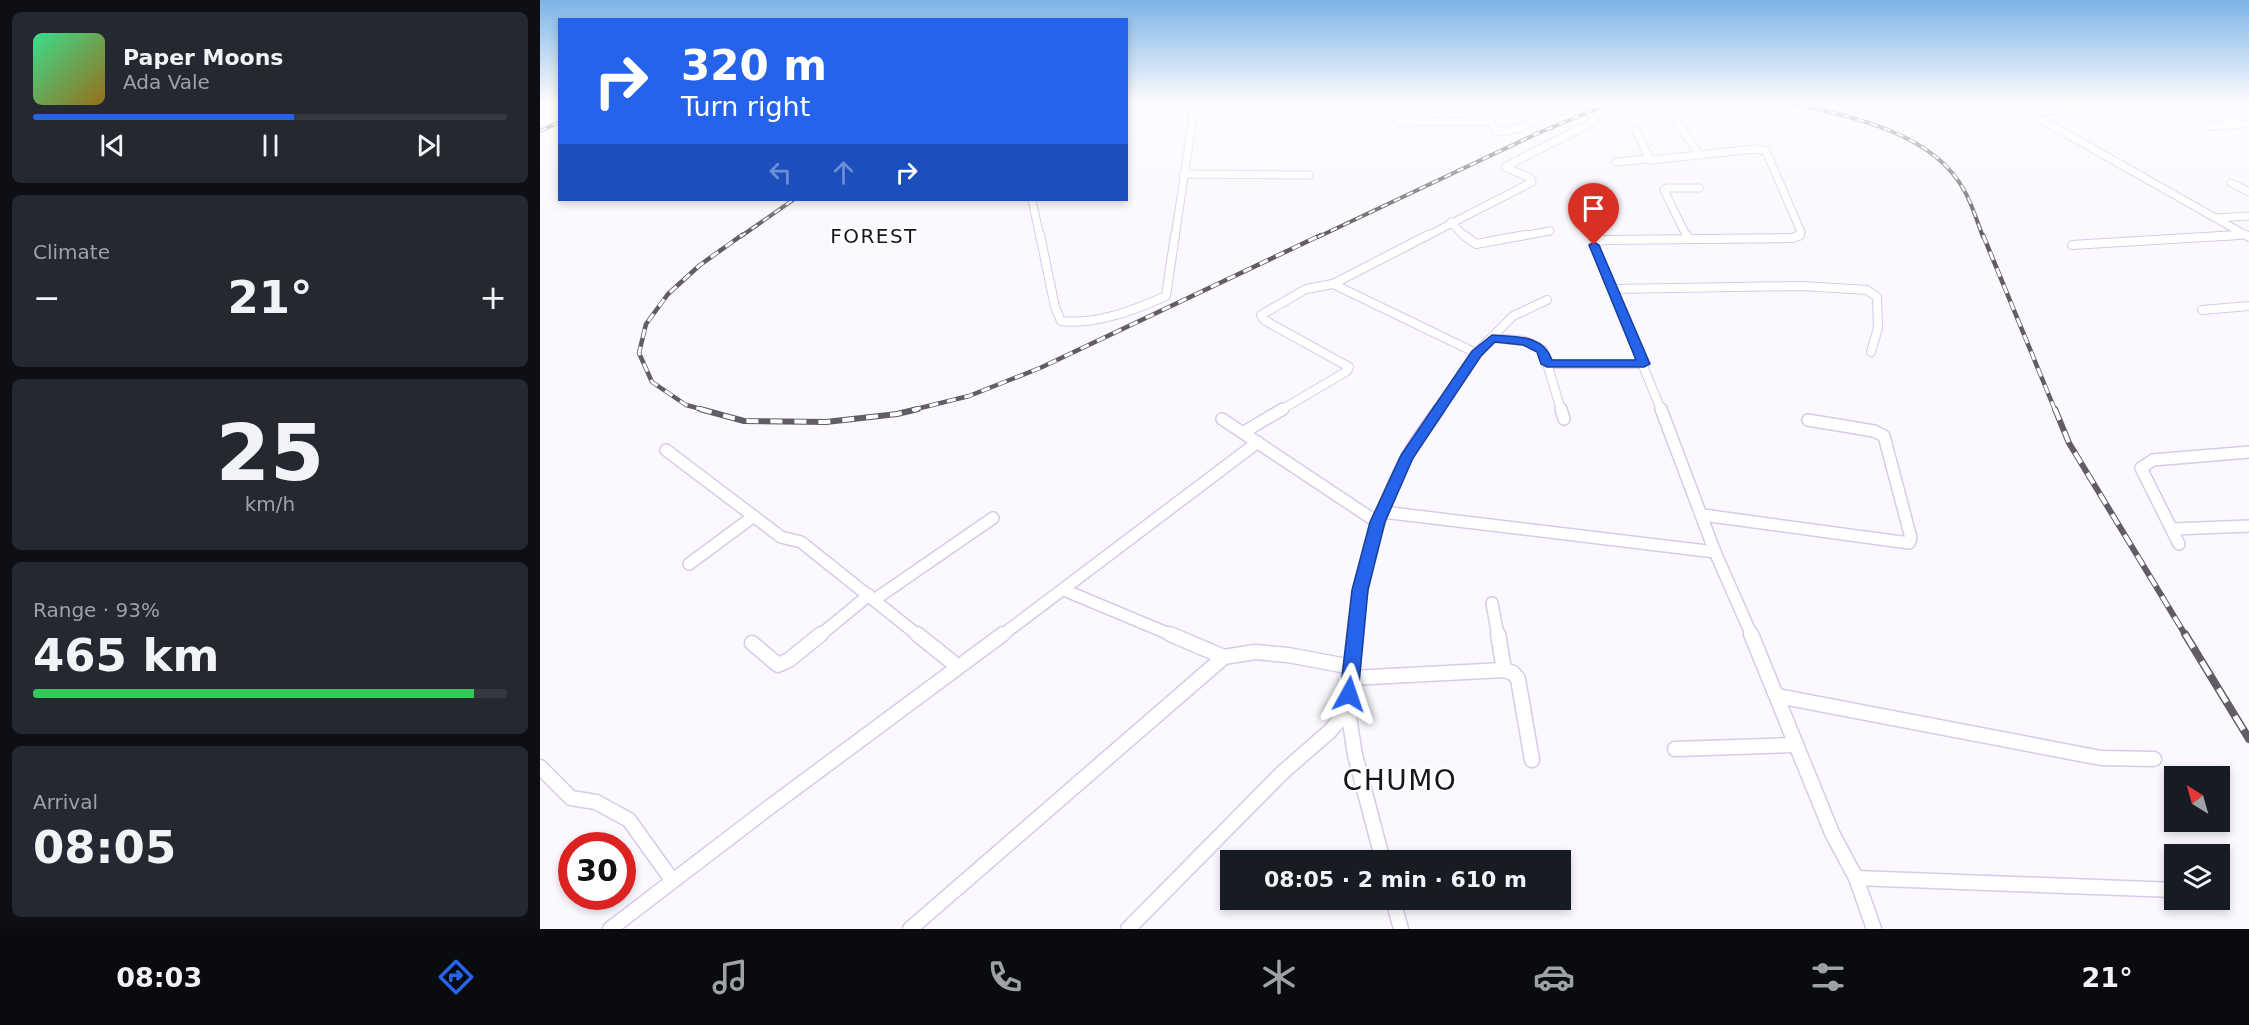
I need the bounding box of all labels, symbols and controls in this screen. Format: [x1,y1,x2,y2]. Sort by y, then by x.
text: 320 m [681,41,827,90]
icon: right [582,42,660,120]
text: Paper Moons [123,45,283,70]
text: Ada Vale [123,70,210,94]
text: Turn right [681,91,810,122]
icon: previous [96,129,129,162]
icon: pause [254,129,287,162]
icon: next [412,129,445,162]
icon: left [764,156,797,189]
icon: ahead [827,156,860,189]
icon: right [890,156,923,189]
pin [1568,183,1619,245]
icon: arrive [1577,192,1610,225]
district label: FOREST [830,224,918,248]
text: Climate [33,240,110,264]
text: 21° [227,271,313,324]
text: − [33,278,61,317]
text: + [479,278,507,317]
text: 25 [216,408,324,498]
text: km/h [245,492,295,516]
text: Range · 93% [33,598,160,622]
text: 465 km [33,629,219,682]
position arrow [1317,662,1381,726]
district label: CHUMO [1343,764,1457,797]
north arrow [2164,766,2230,832]
map controls [2164,766,2230,910]
text: Arrival [33,790,98,814]
text: 08:05 [33,821,176,874]
speed limit sign: 30 [558,832,636,910]
button: layers [2164,844,2230,910]
text: 08:05 · 2 min · 610 m [1264,867,1527,892]
icon: directions [435,956,477,998]
icon: music [709,956,751,998]
icon: phone [984,956,1026,998]
icon: climate [1258,956,1300,998]
icon: car [1533,956,1575,998]
icon: filters [1807,956,1849,998]
text: 08:03 [116,962,202,993]
text: 21° [2082,962,2133,993]

